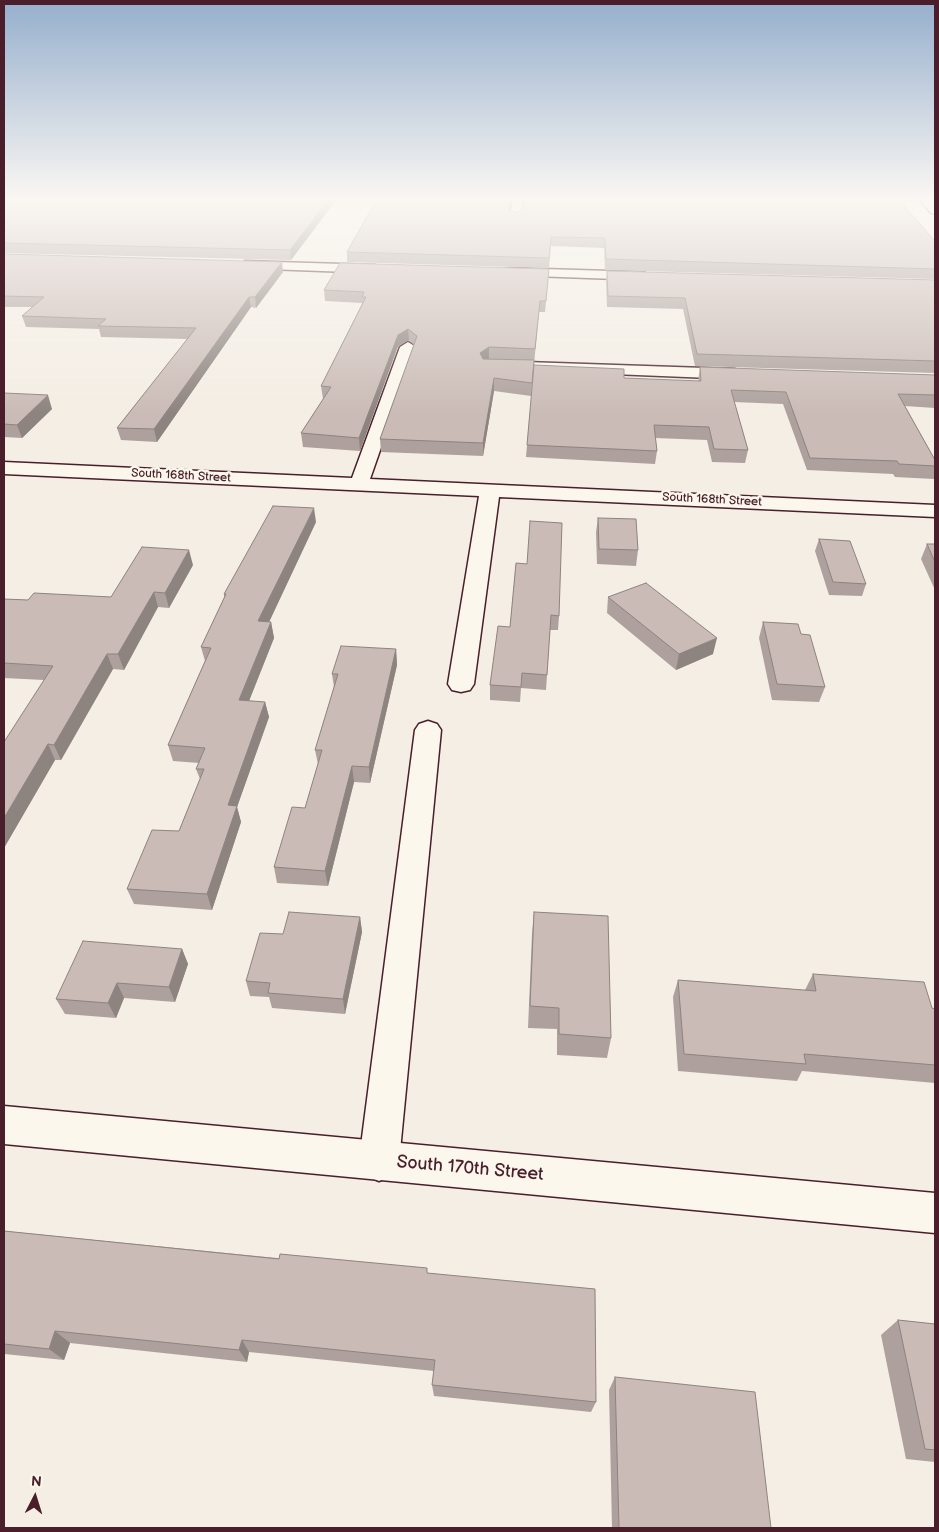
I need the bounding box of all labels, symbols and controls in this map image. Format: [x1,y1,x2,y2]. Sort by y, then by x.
street label: South 168th Street [131,466,231,486]
street label: South 168th Street [662,490,762,510]
street label: South 170th Street [396,1152,544,1186]
north arrow [10,1472,60,1522]
text: N [30,1473,42,1490]

